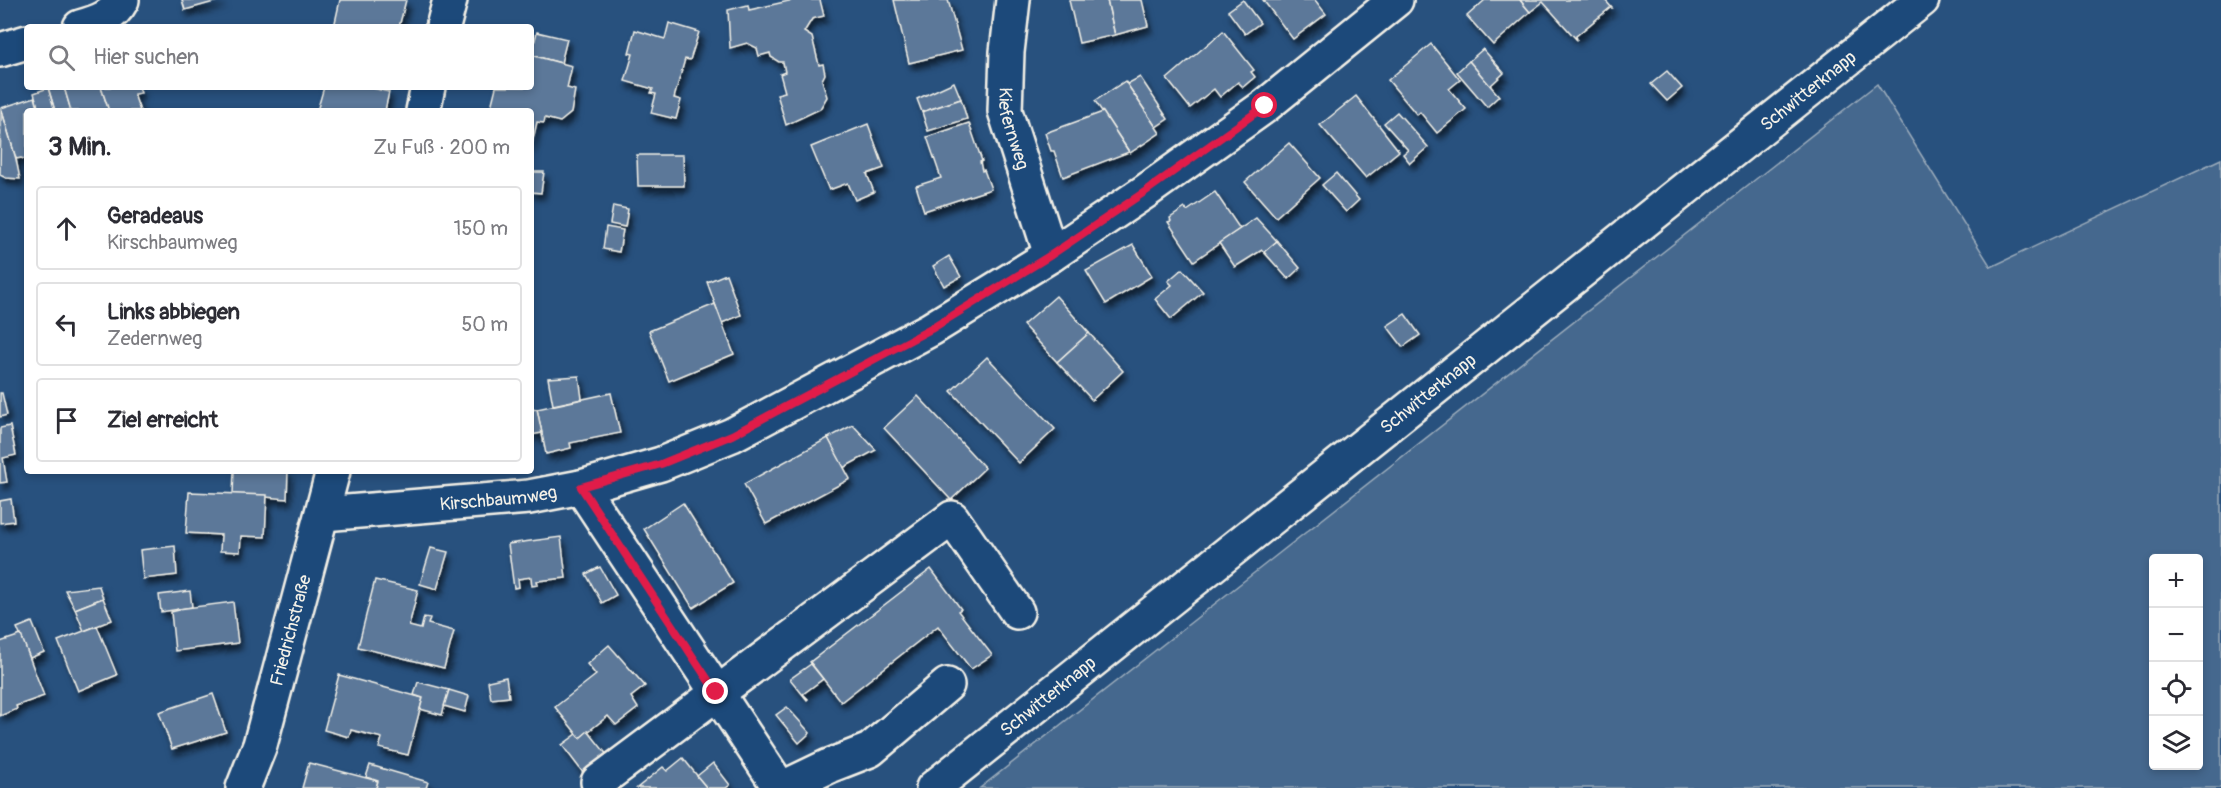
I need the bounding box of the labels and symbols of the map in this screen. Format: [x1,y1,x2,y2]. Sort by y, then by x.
street label: Schwitterknapp [1756,46,1861,136]
street label: Kiefernweg [993,87,1034,173]
route start [1251,92,1277,118]
street label: Schwitterknapp [1376,349,1481,439]
street label: Kirschbaumweg [439,481,559,516]
street label: Friedrichstraße [265,572,317,689]
street label: Schwitterknapp [996,652,1101,742]
route end [702,678,728,704]

